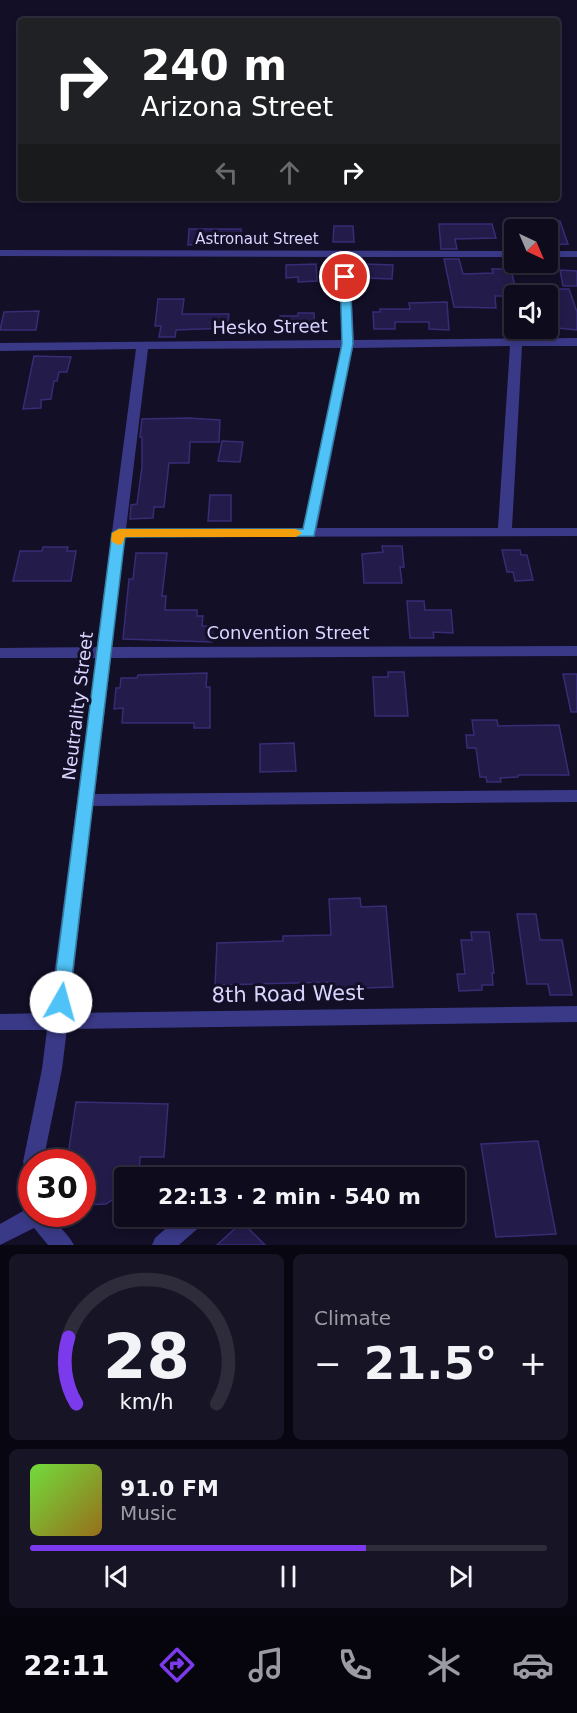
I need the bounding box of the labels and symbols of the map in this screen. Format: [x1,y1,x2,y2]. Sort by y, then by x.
north arrow [504,219,558,273]
street label: Astronaut Street [195,230,319,248]
pin [319,251,370,302]
street label: Hesko Street [212,315,328,338]
street label: Convention Street [206,622,370,643]
street label: Neutrality Street [58,630,97,781]
position arrow [29,970,93,1034]
street label: 8th Road West [212,981,364,1007]
speed limit sign: 30 [18,1149,96,1227]

